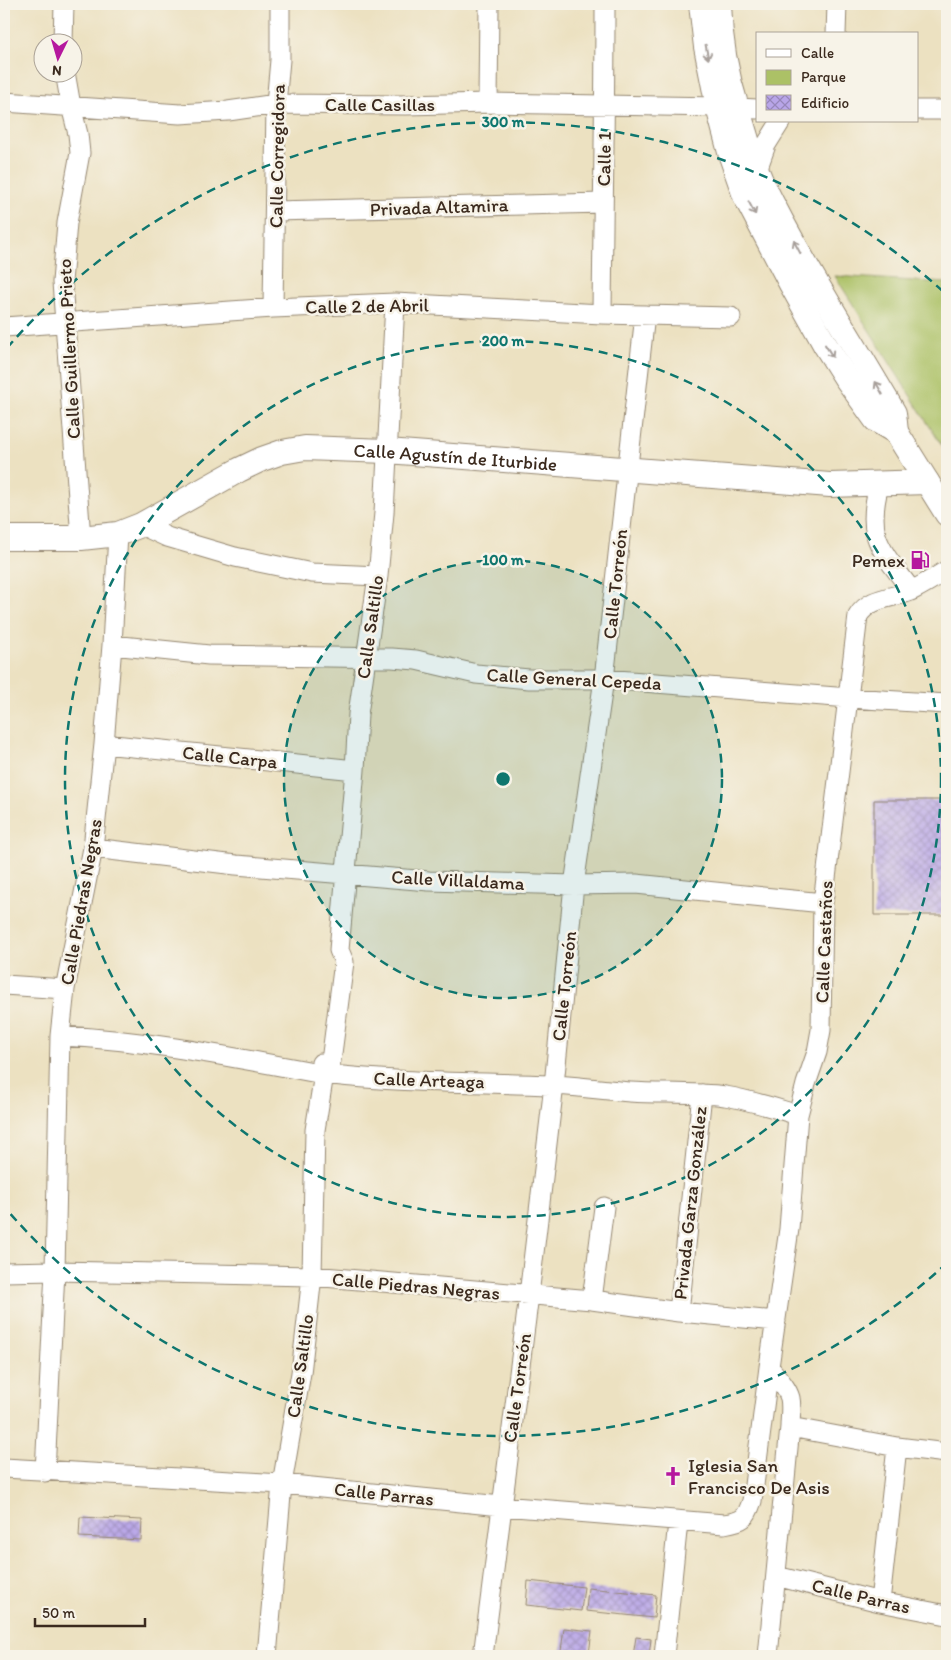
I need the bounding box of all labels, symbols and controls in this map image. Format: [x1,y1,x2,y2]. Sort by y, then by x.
north arrow [32,32,82,82]
legend [756,32,918,122]
one-way arrow [703,44,712,60]
text: Calle [801,44,834,62]
text: N [51,62,62,79]
text: Parque [801,68,846,86]
street label: Calle Corregidora [264,84,290,228]
street label: Calle Casillas [325,93,435,116]
text: Edificio [801,94,849,112]
text: 300 m [482,113,525,131]
street label: Calle 1 [592,131,616,187]
street label: Privada Altamira [369,193,509,221]
one-way arrow [747,200,757,215]
one-way arrow [792,240,802,255]
street label: Calle Guillermo Prieto [53,258,85,440]
street label: Calle 2 de Abril [305,293,430,319]
text: 200 m [482,332,525,350]
one-way arrow [824,343,834,357]
one-way arrow [874,380,884,395]
street label: Calle Agustín de Iturbide [353,438,558,476]
street label: Calle Torreón [598,528,632,640]
place label: Pemex [852,549,905,572]
fuel station icon: Pemex [909,549,931,571]
text: 100 m [482,551,524,569]
street label: Calle Saltillo [351,574,389,680]
street label: Calle General Cepeda [486,663,662,695]
street label: Calle Carpa [181,741,279,773]
centre of rings [494,770,512,788]
street label: Calle Piedras Negras [55,817,107,987]
street label: Calle Villaldama [391,865,526,895]
street label: Calle Castaños [810,880,838,1004]
street label: Calle Torreón [547,930,581,1042]
street label: Calle Arteaga [373,1067,485,1093]
street label: Privada Garza González [668,1105,712,1301]
street label: Calle Piedras Negras [331,1267,501,1305]
street label: Calle Saltillo [281,1313,319,1419]
street label: Calle Torreón [498,1332,536,1444]
place label: Iglesia San Francisco De Asis [688,1454,830,1499]
church icon: Iglesia San Francisco De Asis [662,1465,684,1487]
street label: Calle Parras [333,1477,435,1511]
street label: Calle Parras [810,1574,912,1618]
scale bar [35,1595,145,1627]
text: 50 m [42,1604,75,1622]

